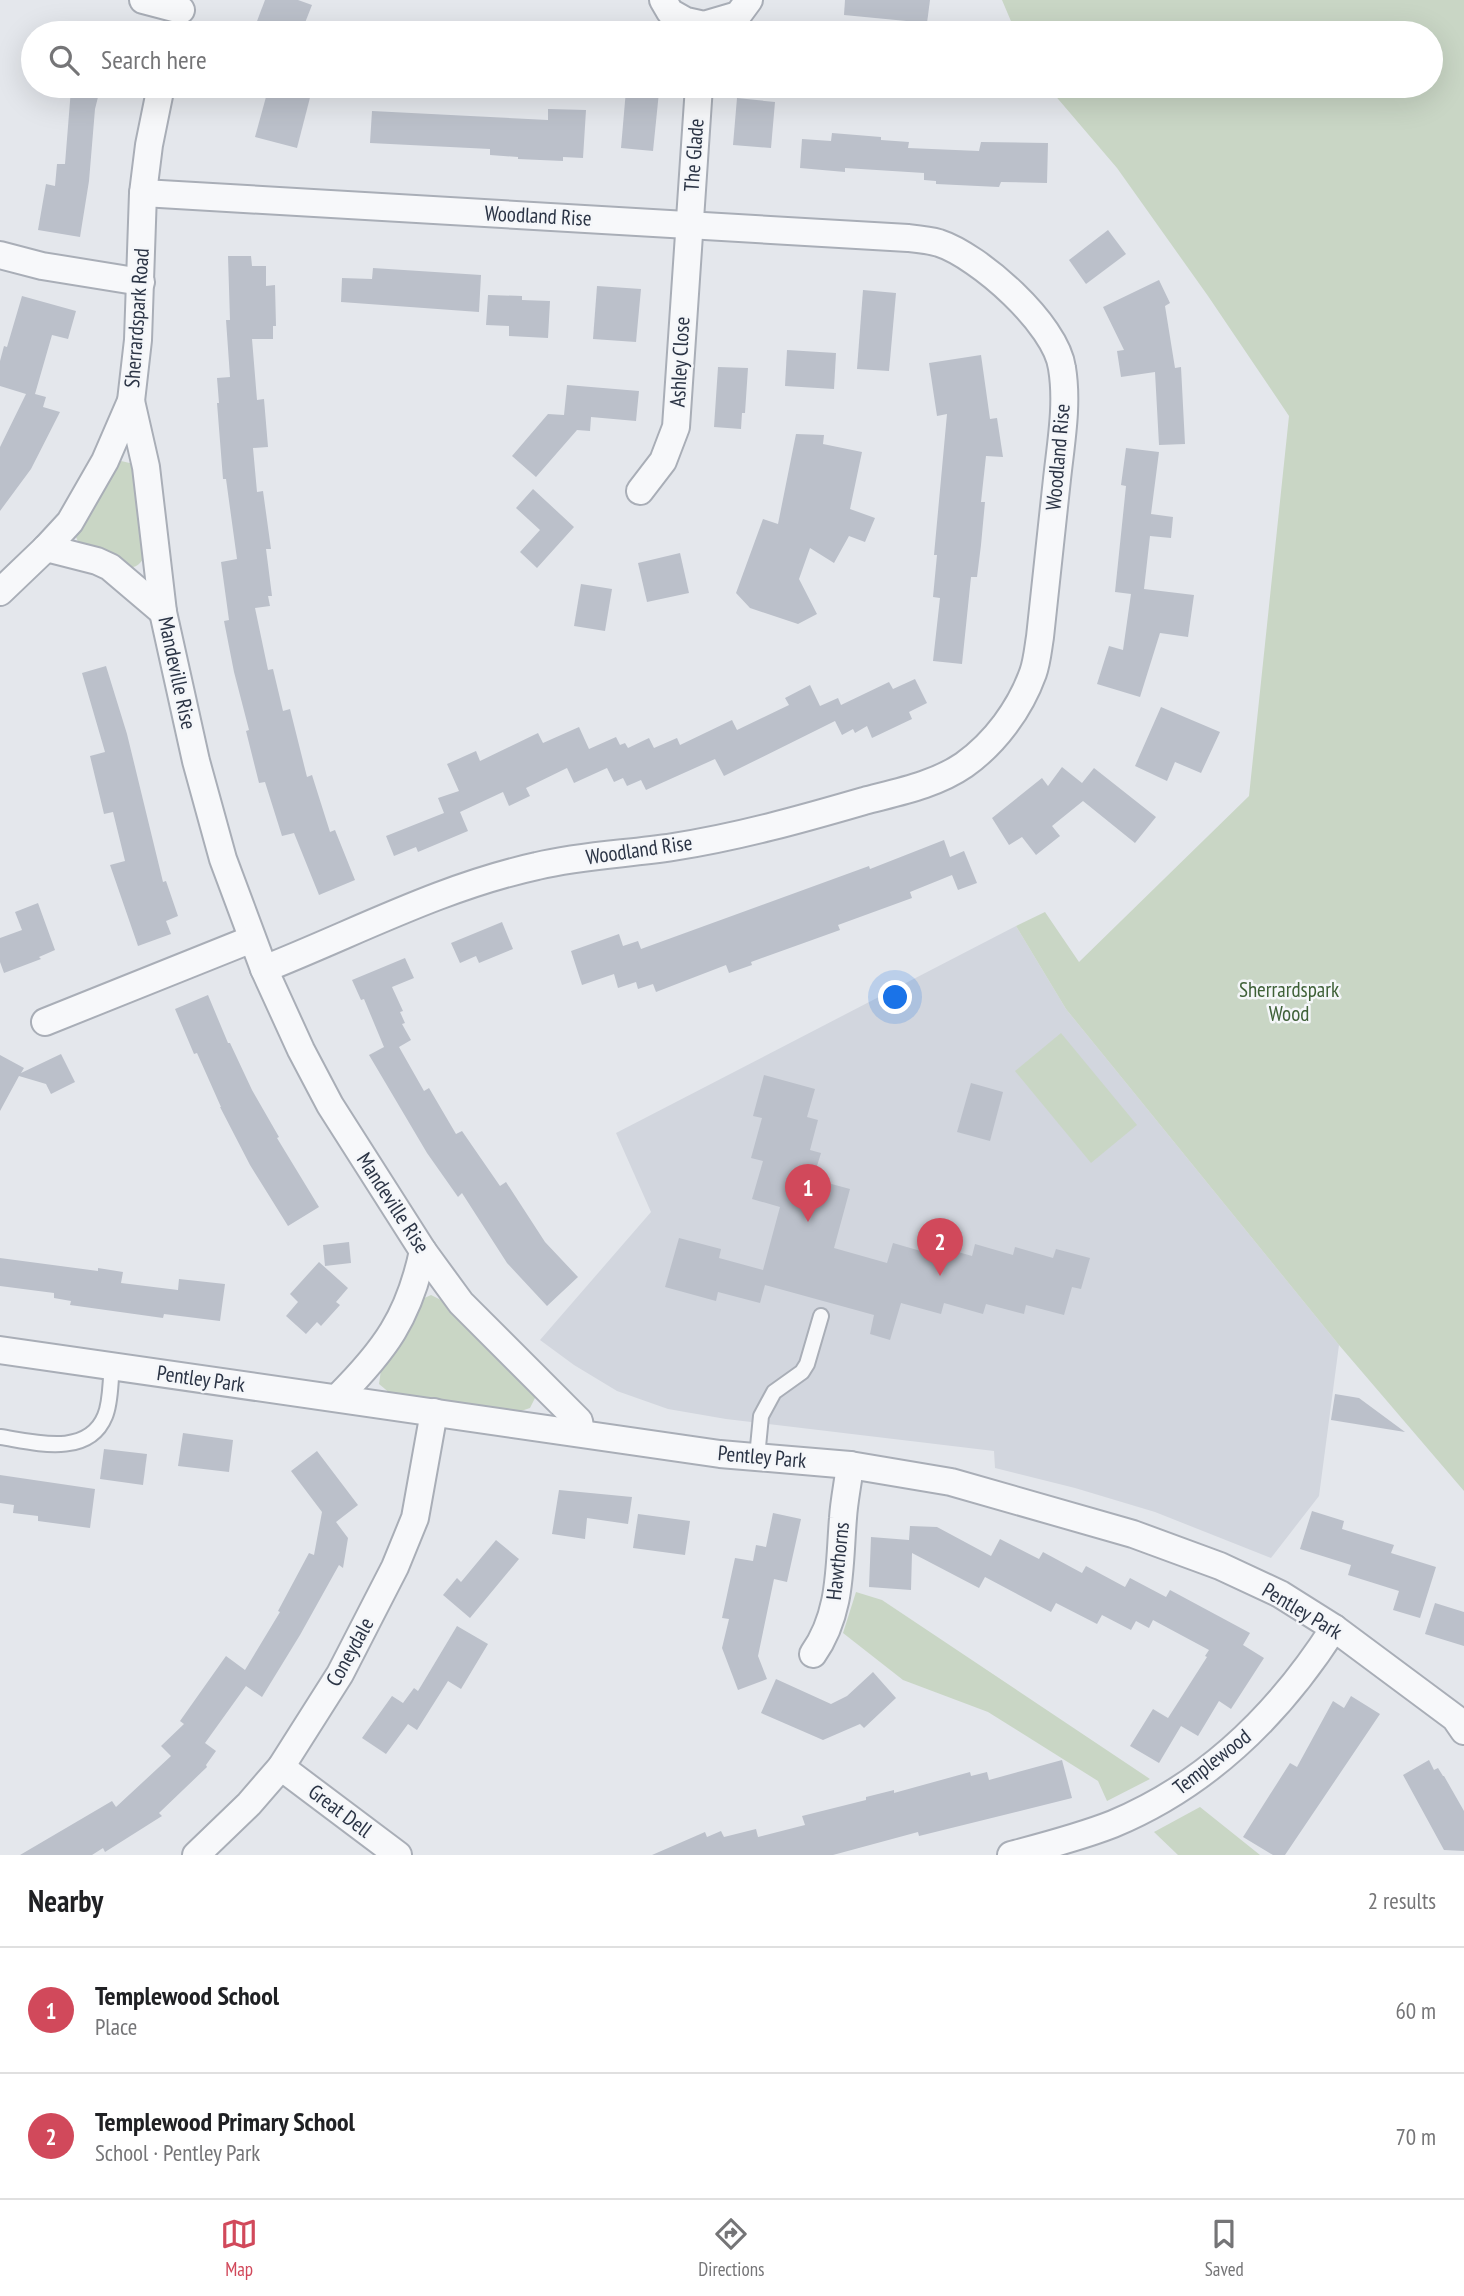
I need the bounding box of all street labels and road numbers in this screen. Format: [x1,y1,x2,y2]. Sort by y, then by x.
street label: The Glade [677,118,710,192]
street label: Woodland Rise [484,199,592,232]
street label: Sherrardspark Road [118,247,155,389]
street label: Ashley Close [664,316,695,408]
street label: Woodland Rise [1039,402,1076,511]
street label: Mandeville Rise [152,614,203,732]
street label: Woodland Rise [584,829,694,870]
street label: Mandeville Rise [351,1147,436,1258]
street label: Pentley Park [155,1359,247,1398]
street label: Pentley Park [717,1439,807,1474]
street label: Hawthorns [820,1521,855,1601]
street label: Pentley Park [1257,1576,1347,1645]
street label: Coneydale [320,1613,379,1691]
street label: Templewood [1167,1723,1256,1800]
street label: Great Dell [303,1778,378,1843]

